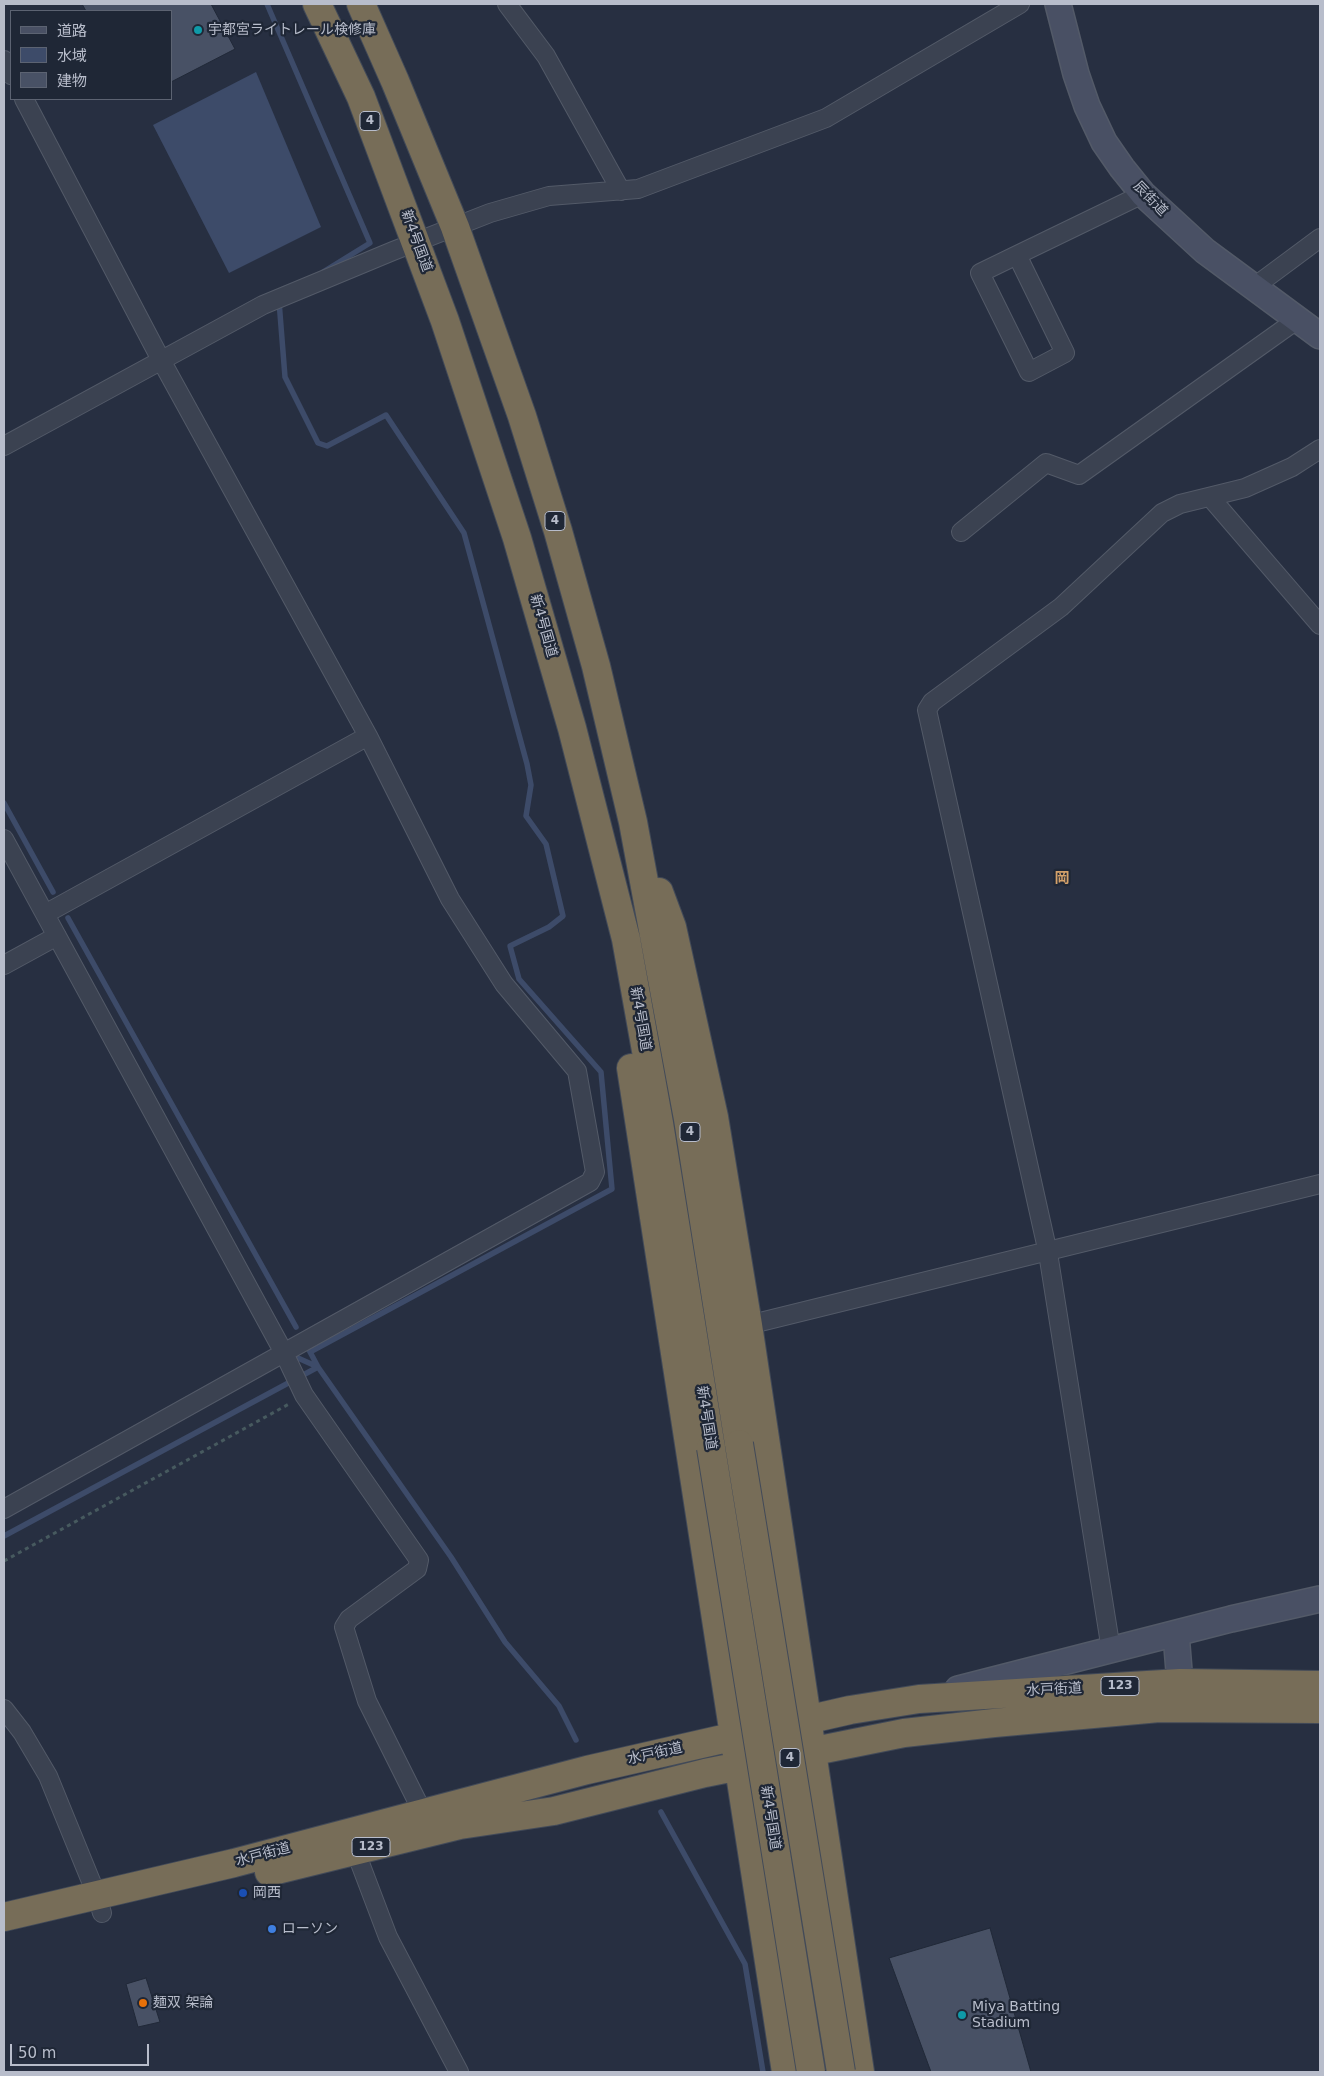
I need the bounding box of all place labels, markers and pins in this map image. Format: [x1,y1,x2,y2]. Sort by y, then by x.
place label: 宇都宮ライトレール検修庫 [208,22,376,38]
marker: 宇都宮ライトレール検修庫 [192,24,204,36]
place label: 岡西 [253,1885,281,1901]
marker: 岡西 [237,1887,249,1899]
place label: ローソン [282,1921,338,1937]
marker: ローソン [266,1923,278,1935]
place label: 麺双 架論 [153,1995,213,2011]
marker: 麺双 架論 [137,1997,149,2009]
place label: Miya Batting Stadium [972,1999,1060,2031]
marker: Miya Batting Stadium [956,2009,968,2021]

